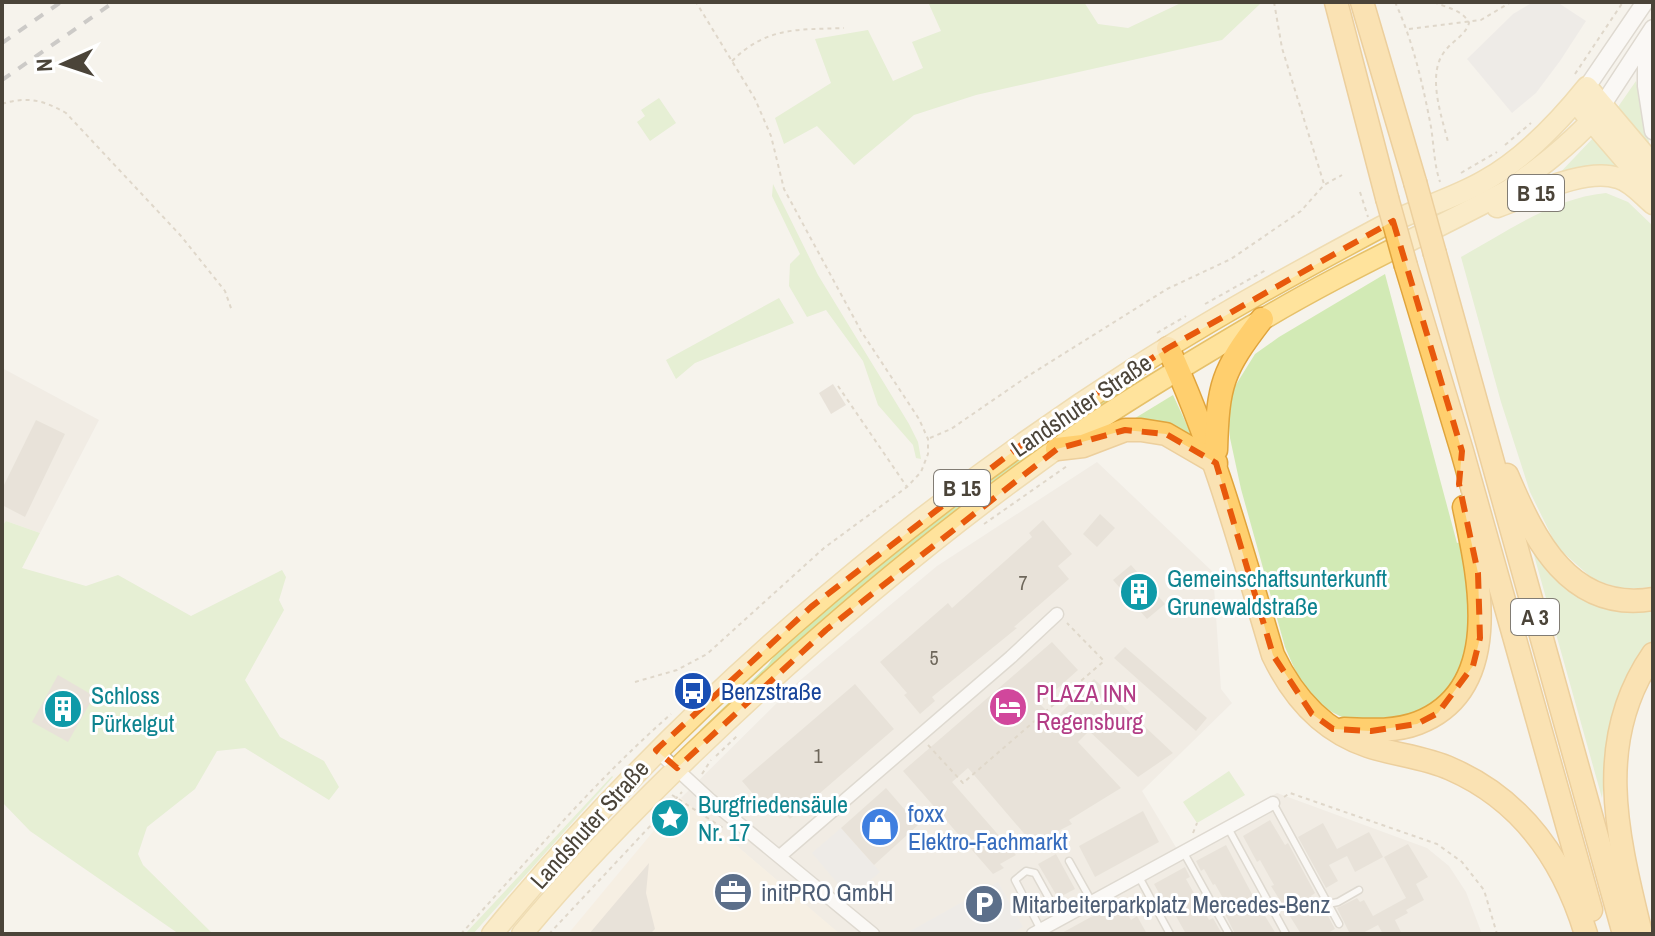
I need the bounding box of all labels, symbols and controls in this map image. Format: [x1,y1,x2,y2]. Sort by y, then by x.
north arrow [24,24,104,104]
text: N [29,58,59,72]
road number: B 15 [1508,175,1564,211]
street label: Landshuter Straße [1004,346,1158,464]
road number: B 15 [934,470,990,506]
place label: Gemeinschaftsunterkunft Grunewaldstraße [1167,562,1387,622]
house number: 7 [1018,569,1028,596]
building icon: Gemeinschaftsunterkunft Grunewaldstraße [1118,571,1160,613]
road number: A 3 [1511,599,1559,635]
house number: 5 [929,644,939,671]
bus stop icon: Benzstraße [672,670,714,712]
place label: Benzstraße [721,675,822,707]
place label: PLAZA INN Regensburg [1036,677,1143,737]
place label: Schloss Pürkelgut [91,679,175,739]
hotel icon: PLAZA INN Regensburg [987,686,1029,728]
building icon: Schloss Pürkelgut [42,688,84,730]
house number: 1 [813,742,823,769]
street label: Landshuter Straße [523,753,655,895]
place label: Burgfriedensäule Nr. 17 [698,788,848,848]
place icon: Burgfriedensäule Nr. 17 [649,797,691,839]
place label: foxx Elektro-Fachmarkt [908,797,1068,857]
shop icon: foxx Elektro-Fachmarkt [859,806,901,848]
office icon: initPRO GmbH [712,871,754,913]
place label: initPRO GmbH [761,876,893,908]
parking icon: Mitarbeiterparkplatz Mercedes-Benz [963,883,1005,925]
place label: Mitarbeiterparkplatz Mercedes-Benz [1012,888,1330,920]

